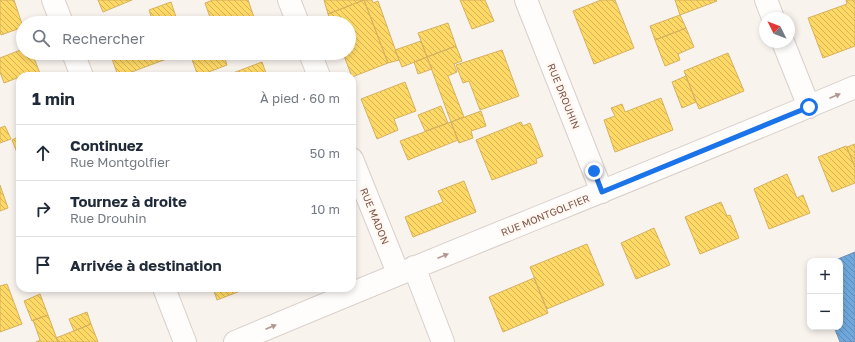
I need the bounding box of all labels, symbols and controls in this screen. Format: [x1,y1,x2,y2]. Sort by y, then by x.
north arrow [759,12,795,48]
search box [16,16,356,60]
icon: search [30,27,52,49]
text: Rechercher [62,29,145,47]
street label: RUE DROUHIN [545,62,583,130]
text: 1 min [32,88,75,109]
text: À pied · 60 m [260,90,340,106]
one-way arrow [830,92,842,98]
route start [800,98,818,116]
text: Continuez [70,136,143,154]
icon: ahead [32,142,54,164]
text: 50 m [310,145,340,161]
text: Rue Montgolfier [70,154,170,170]
route end [585,162,603,180]
street label: RUE MADON [358,186,392,246]
text: Tournez à droite [70,192,187,210]
street label: RUE MONTGOLFIER [499,192,591,238]
icon: right [32,198,54,220]
text: 10 m [311,201,340,217]
text: Rue Drouhin [70,210,146,226]
one-way arrow [437,252,449,258]
icon: arrive [32,254,54,276]
text: Arrivée à destination [70,256,222,274]
map controls [807,258,843,330]
button: + [807,258,843,294]
button: − [807,294,843,330]
one-way arrow [265,324,276,330]

